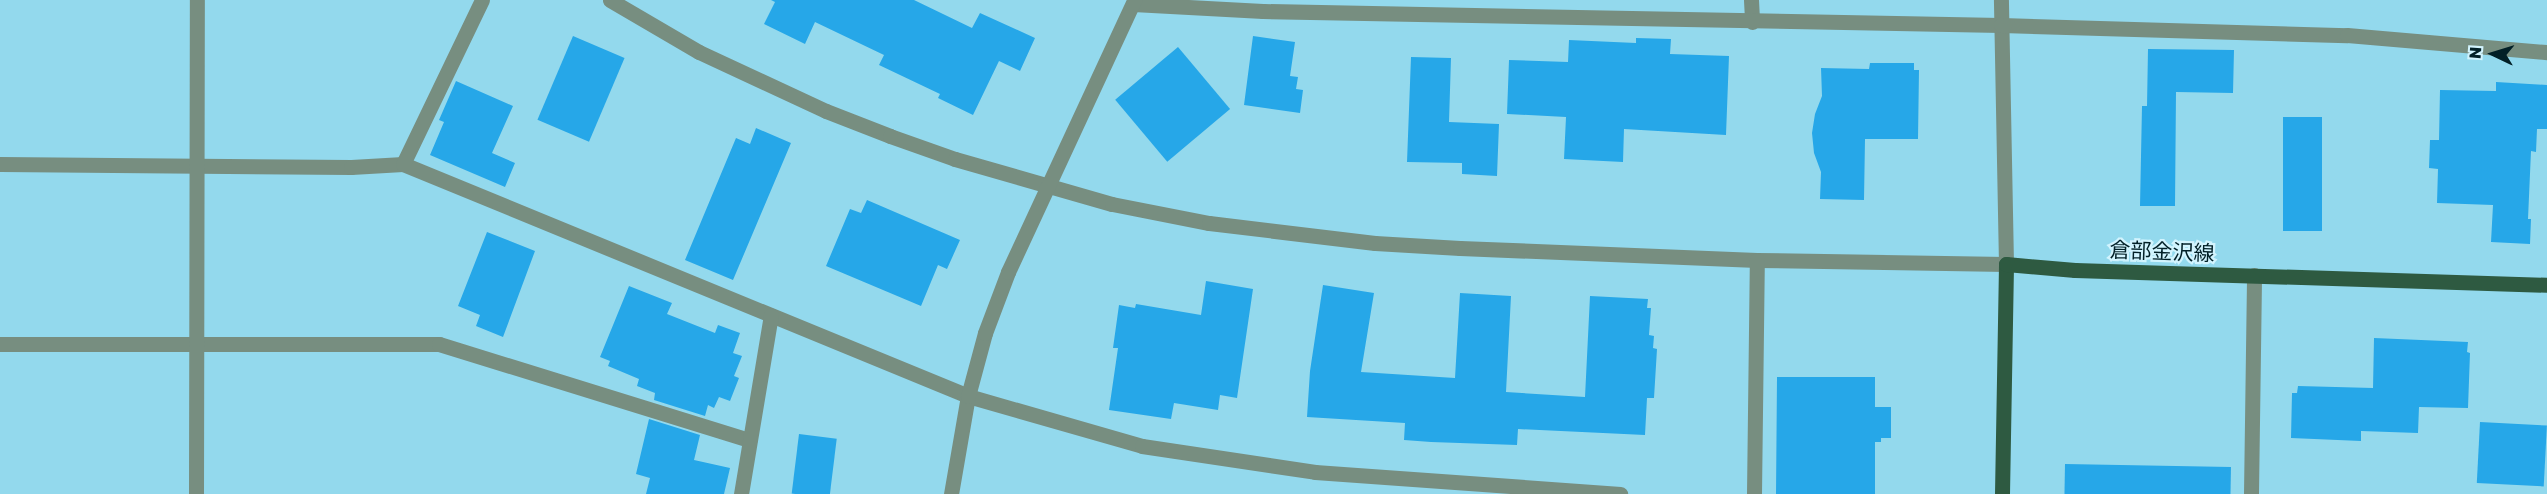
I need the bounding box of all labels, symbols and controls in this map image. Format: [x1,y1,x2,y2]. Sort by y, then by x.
north arrow [2463,24,2523,84]
text: N [2465,46,2485,60]
street label: 倉部金沢線 [2109,237,2215,265]

